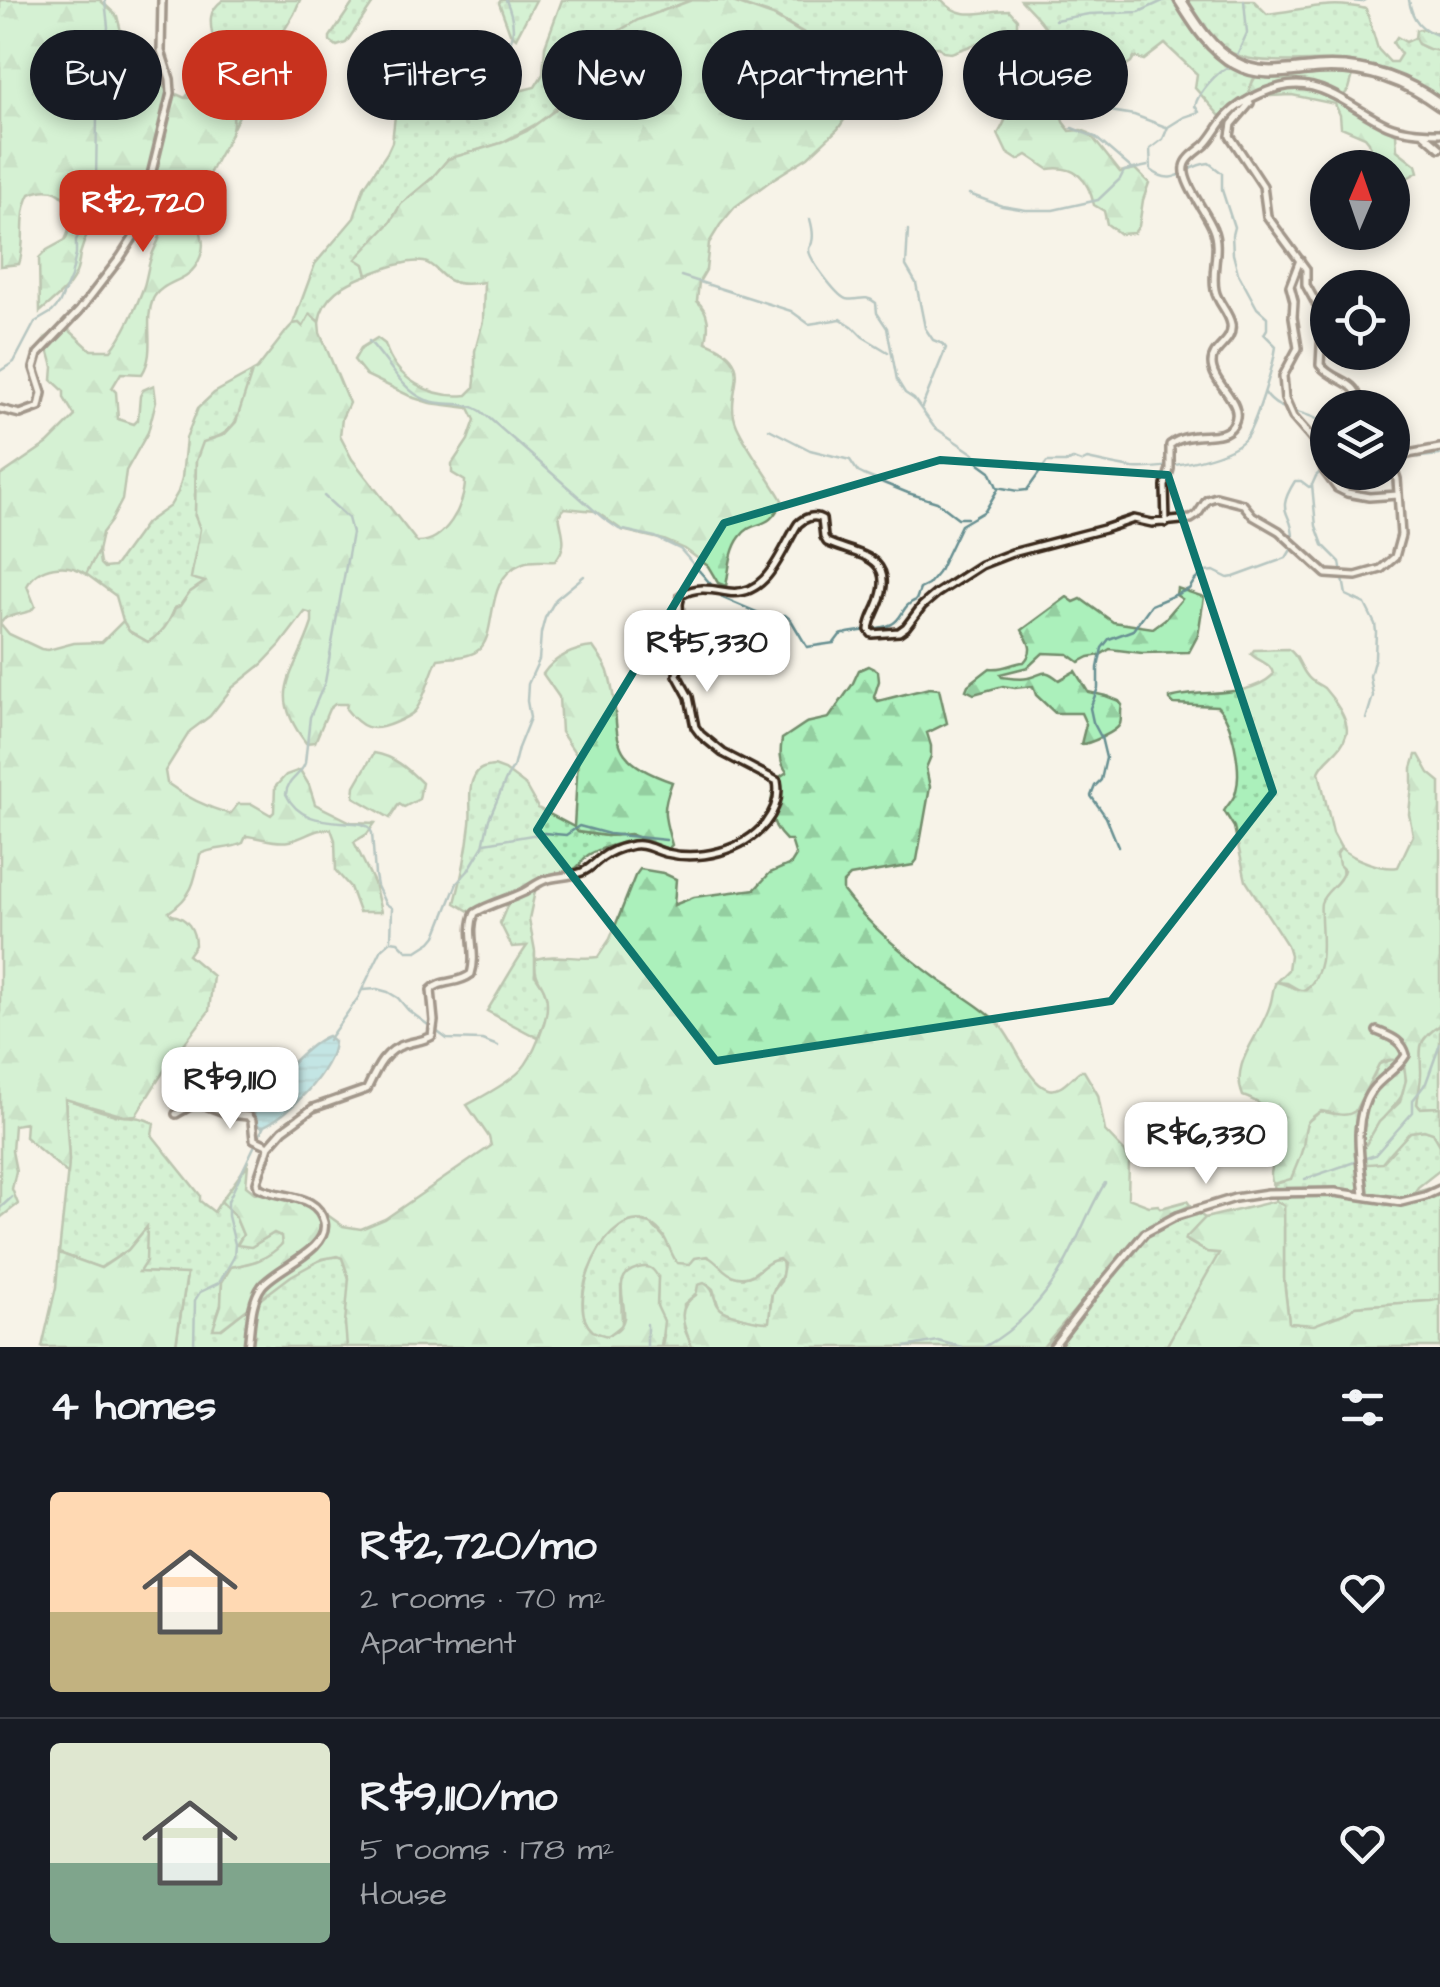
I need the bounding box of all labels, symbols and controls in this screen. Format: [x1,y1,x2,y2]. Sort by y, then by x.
chip: Buy [30,30,162,120]
chip: Rent [182,30,327,120]
chip: Filters [347,30,522,120]
chip: New [542,30,682,120]
chip: Apartment [702,30,943,120]
chip: House [963,30,1128,120]
north arrow [1310,150,1410,250]
map controls [1310,150,1410,490]
pin: R$2,720 [51,170,235,255]
text: R$2,720 [82,180,204,225]
button: locate [1310,270,1410,370]
button: layers [1310,390,1410,490]
pin: R$5,330 [615,610,799,695]
text: R$5,330 [646,620,768,665]
pin: R$9,110 [138,1047,322,1132]
text: R$9,110 [184,1057,276,1102]
pin: R$6,330 [1114,1102,1298,1187]
text: R$6,330 [1146,1112,1266,1157]
text: 4 homes [50,1378,216,1436]
icon: filters [1335,1380,1390,1435]
text: R$2,720/mo [360,1518,597,1576]
icon: home [130,1532,250,1652]
icon: heart [1335,1565,1390,1620]
text: 2 rooms · 70 m² [360,1576,605,1621]
text: Apartment [360,1621,516,1666]
text: R$9,110/mo [360,1769,557,1827]
icon: home [130,1783,250,1903]
icon: heart [1335,1816,1390,1871]
text: 5 rooms · 178 m² [360,1827,614,1872]
text: House [360,1872,447,1917]

